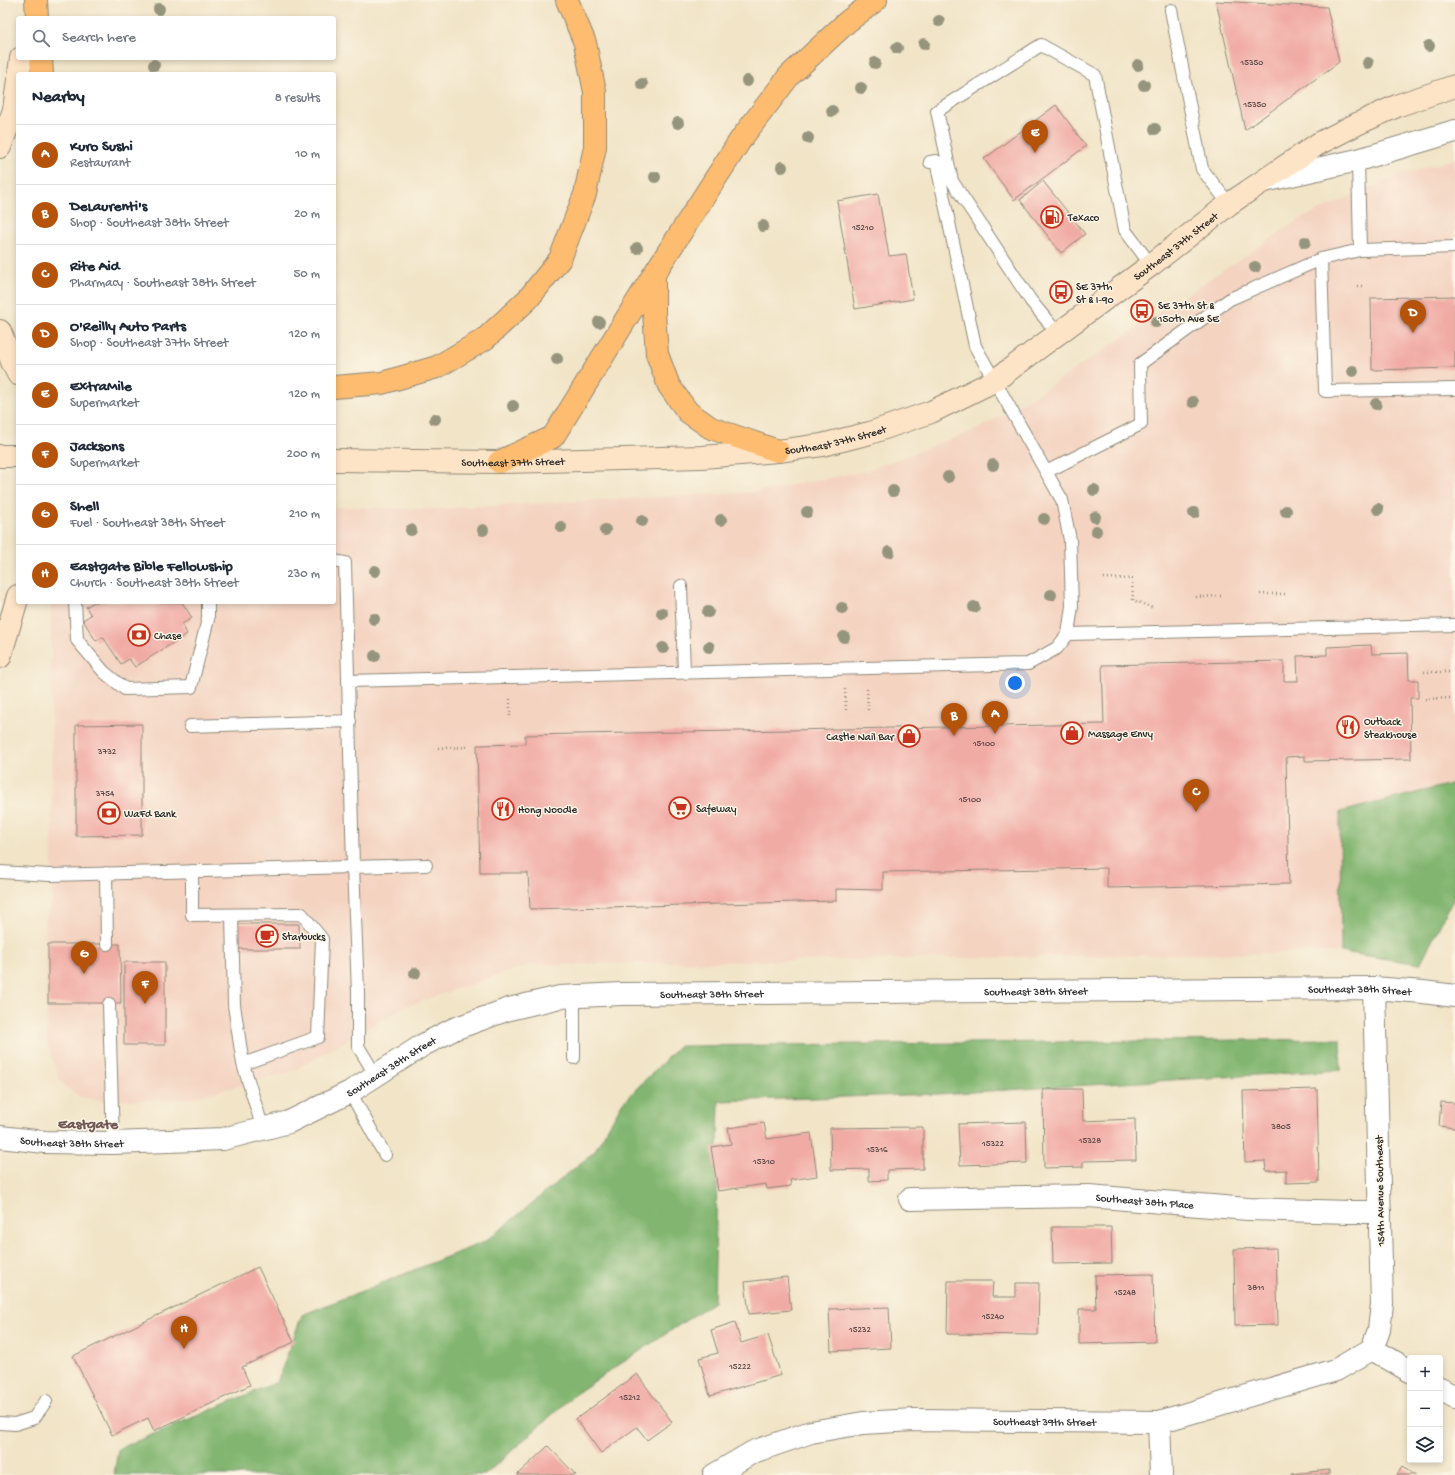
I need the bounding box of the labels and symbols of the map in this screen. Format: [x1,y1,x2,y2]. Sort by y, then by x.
house number: 15350 [1240,58,1263,69]
house number: 15350 [1243,100,1266,111]
pin: E [1022,120,1048,153]
fuel station icon: Texaco [1039,204,1065,230]
street label: Southeast 37th Street [1132,210,1222,284]
place label: Texaco [1067,213,1100,225]
house number: 15210 [851,223,874,234]
bus stop icon: SE 37th St & I-90 [1048,279,1074,305]
place label: SE 37th St & I-90 [1076,282,1114,307]
bus stop icon: SE 37th St & 150th Ave SE [1129,298,1155,324]
pin: D [1400,300,1426,333]
place label: SE 37th St & 150th Ave SE [1157,301,1220,326]
street label: Southeast 37th Street [784,423,890,458]
street label: Southeast 37th Street [461,456,566,470]
bank icon: Chase [126,622,152,648]
place label: Chase [154,631,182,643]
your location [1005,673,1025,693]
pin: A [982,701,1008,734]
pin: B [941,703,967,736]
restaurant icon: Outback Steakhouse [1335,714,1361,740]
place label: Outback Steakhouse [1364,717,1417,742]
shop icon: Massage Envy [1059,720,1085,746]
shop icon: Castle Nail Bar [896,723,922,749]
place label: Massage Envy [1088,729,1153,741]
place label: Castle Nail Bar [826,732,895,744]
house number: 15100 [972,739,995,750]
house number: 3732 [97,747,117,758]
pin: C [1183,779,1209,812]
house number: 3754 [95,789,115,800]
supermarket icon: Safeway [667,795,693,821]
house number: 15100 [958,795,981,806]
restaurant icon: Hong Noodle [490,796,516,822]
bank icon: WaFd Bank [96,800,122,826]
place label: Safeway [696,803,737,816]
place label: Hong Noodle [518,805,578,817]
place label: WaFd Bank [124,809,177,821]
cafe icon: Starbucks [254,923,280,949]
place label: Starbucks [282,932,326,944]
pin: G [71,941,97,974]
pin: F [132,971,158,1004]
street label: Southeast 38th Street [1308,984,1413,999]
street label: Southeast 38th Street [984,986,1089,999]
street label: Southeast 38th Street [660,989,765,1002]
street label: Southeast 38th Street [345,1035,440,1101]
district label: Eastgate [58,1116,119,1134]
house number: 3805 [1270,1122,1291,1133]
street label: 154th Avenue Southeast [1374,1134,1388,1247]
street label: Southeast 38th Street [19,1135,125,1151]
house number: 15328 [1078,1136,1101,1147]
house number: 15322 [981,1139,1005,1150]
house number: 15316 [865,1145,888,1156]
house number: 15310 [752,1157,775,1168]
street label: Southeast 38th Place [1095,1193,1194,1213]
house number: 3811 [1247,1283,1265,1294]
house number: 15248 [1113,1288,1136,1299]
house number: 15240 [981,1312,1004,1323]
pin: H [171,1316,197,1349]
house number: 15232 [848,1325,872,1336]
house number: 15222 [728,1362,751,1373]
house number: 15212 [619,1393,641,1404]
street label: Southeast 39th Street [993,1417,1098,1429]

